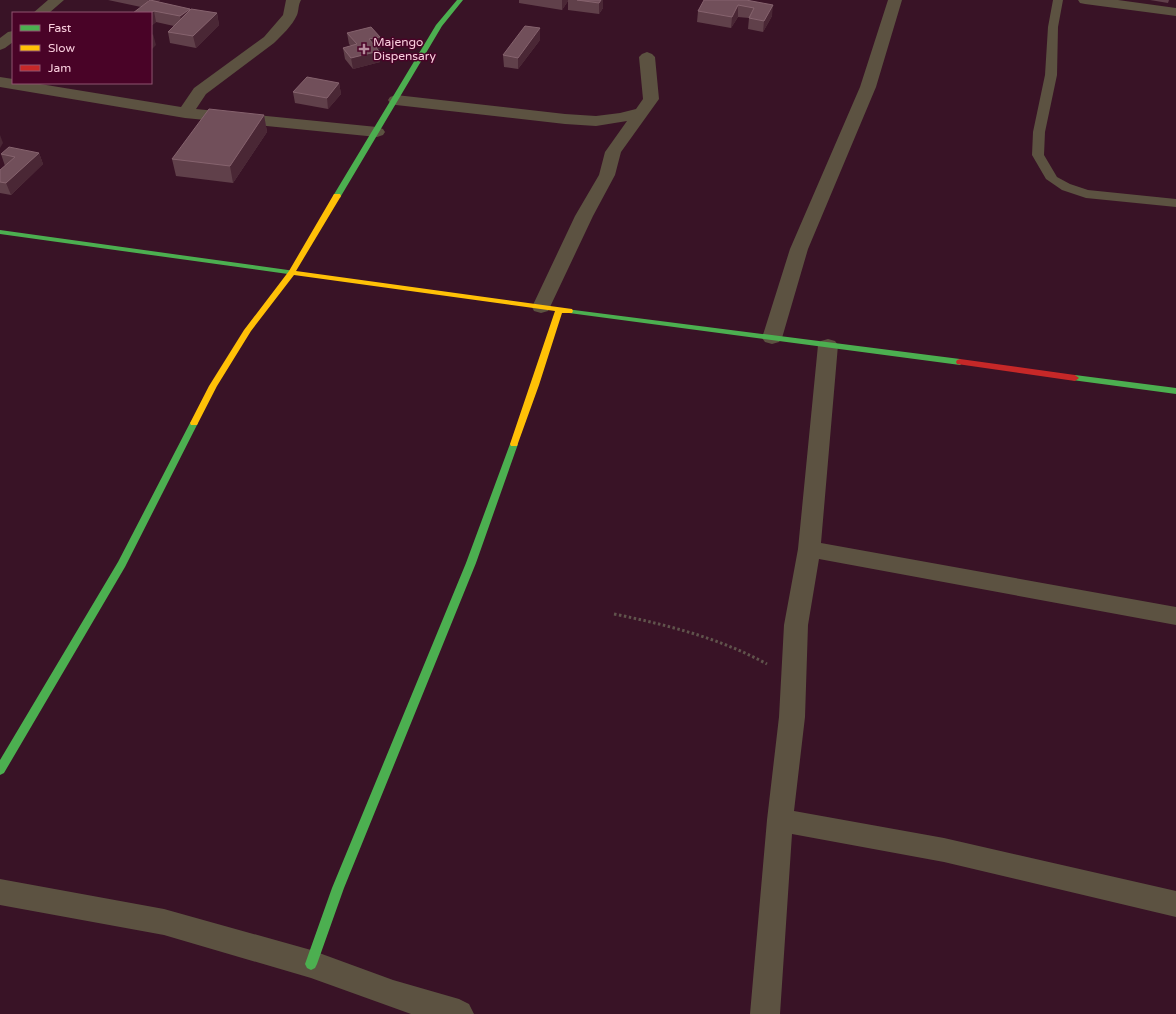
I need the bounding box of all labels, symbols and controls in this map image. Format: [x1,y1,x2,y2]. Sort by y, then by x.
legend [12,12,152,84]
text: Fast [48,21,72,35]
place label: Majengo Dispensary [373,35,436,63]
text: Slow [48,41,75,55]
marker: Majengo Dispensary [358,43,370,55]
text: Jam [48,61,71,75]

